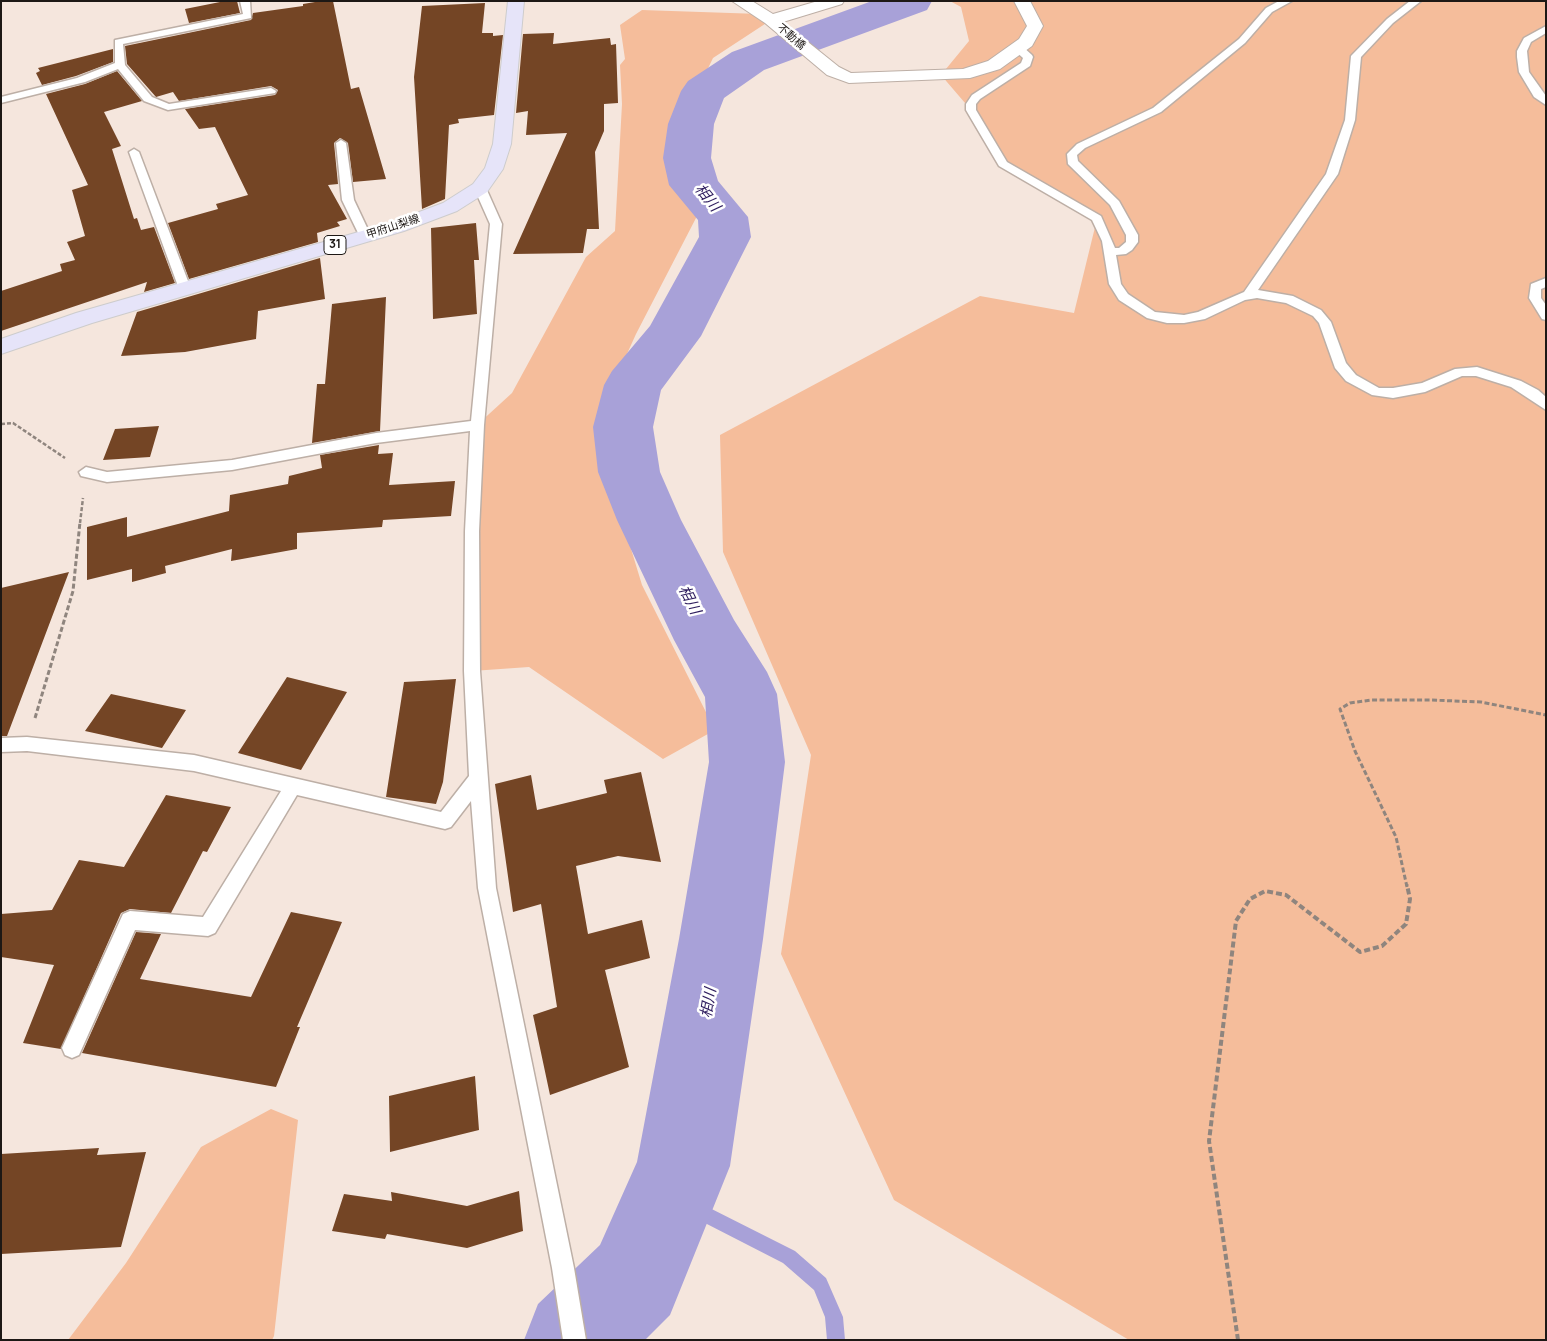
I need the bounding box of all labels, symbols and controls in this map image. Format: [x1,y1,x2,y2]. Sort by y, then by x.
street label: 不動橋 [774,21,808,53]
water label: 相川 [691,181,723,215]
street label: 甲府山梨線 [365,212,421,242]
road number: 31 [324,236,346,254]
water label: 相川 [674,583,704,617]
water label: 相川 [698,987,720,1019]

